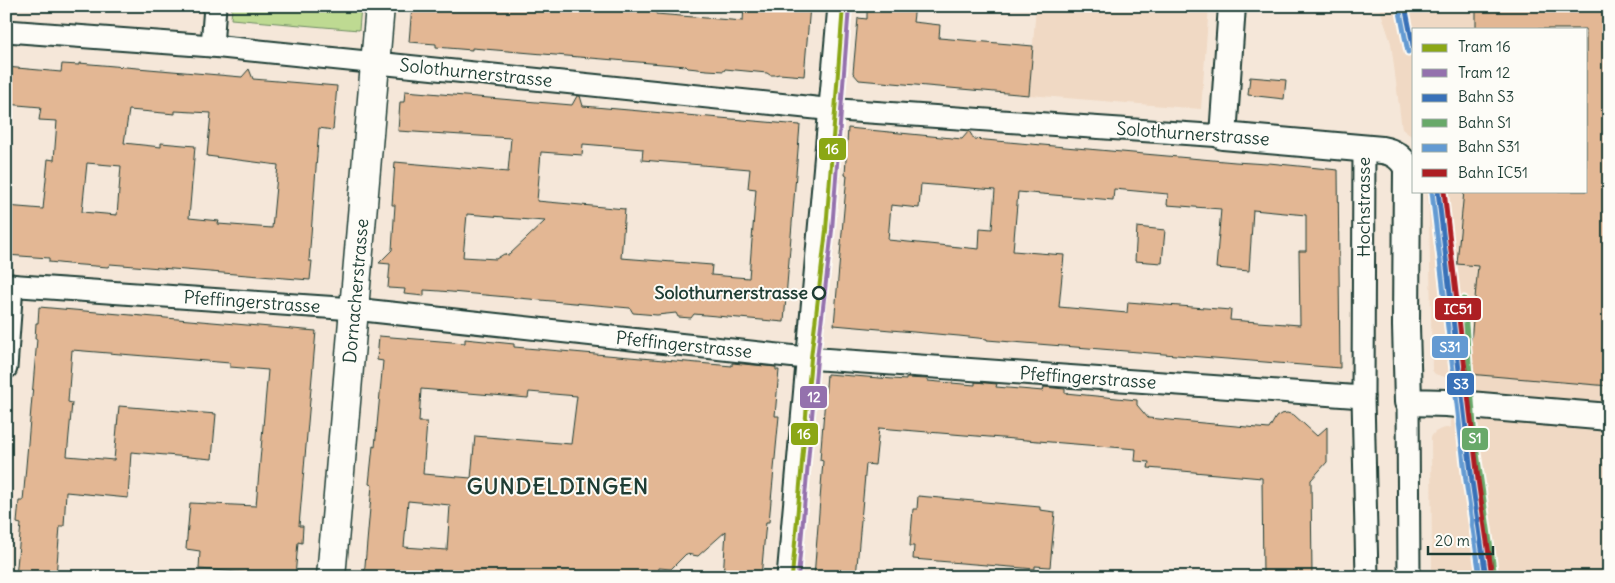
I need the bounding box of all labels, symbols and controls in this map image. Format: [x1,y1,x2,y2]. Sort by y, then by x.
legend [1412,28,1588,192]
text: Tram 16 [1458,37,1511,56]
street label: Solothurnerstrasse [398,53,554,92]
text: Tram 12 [1458,63,1510,82]
text: Bahn S3 [1458,87,1514,106]
text: Bahn S1 [1458,113,1511,132]
street label: Solothurnerstrasse [1116,117,1270,150]
line badge: 16 [818,137,847,161]
text: Bahn S31 [1458,137,1520,156]
text: 16 [825,140,839,158]
street label: Hochstrasse [1352,157,1375,257]
text: Bahn IC51 [1458,163,1528,182]
street label: Dornacherstrasse [338,218,373,364]
place label: Solothurnerstrasse [654,281,808,304]
street label: Pfeffingerstrasse [183,285,321,318]
marker: Solothurnerstrasse [812,286,826,300]
line badge: IC51 [1434,297,1482,321]
text: IC51 [1444,300,1472,318]
street label: Pfeffingerstrasse [615,326,753,363]
line badge: S31 [1431,335,1469,359]
text: S31 [1439,338,1461,356]
street label: Pfeffingerstrasse [1019,361,1157,394]
line badge: S3 [1446,372,1475,396]
text: S3 [1453,375,1469,393]
line badge: 12 [799,385,828,409]
text: 12 [807,388,821,406]
line badge: 16 [790,422,819,446]
text: 16 [797,425,811,443]
line badge: S1 [1461,427,1489,451]
text: S1 [1468,429,1482,447]
district label: GUNDELDINGEN [467,472,649,500]
scale bar [1428,523,1492,555]
text: 20 m [1435,531,1470,550]

